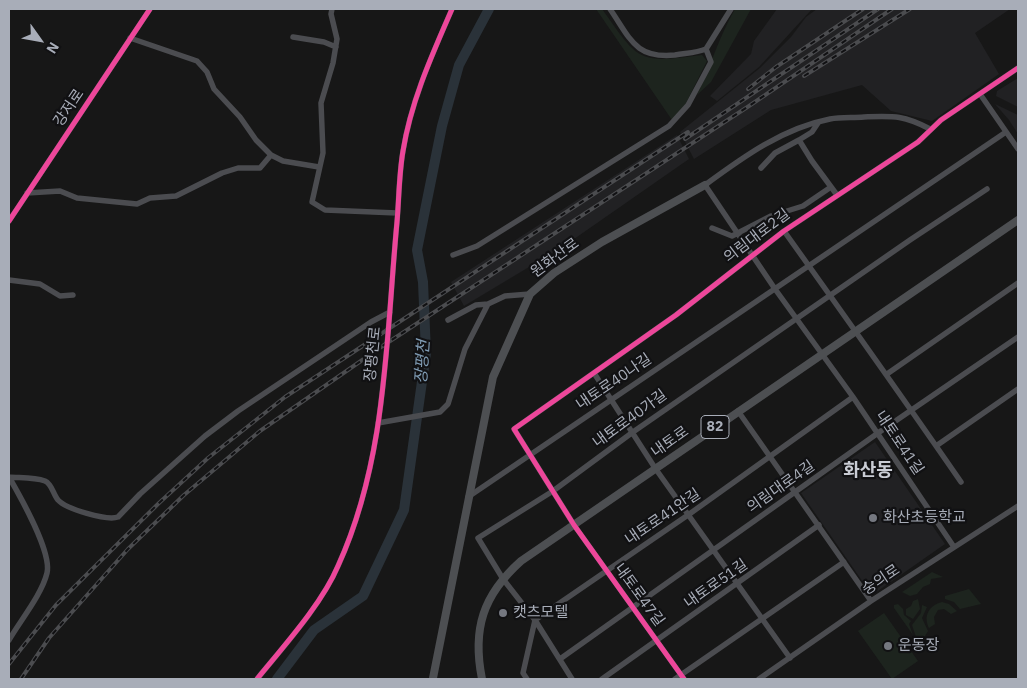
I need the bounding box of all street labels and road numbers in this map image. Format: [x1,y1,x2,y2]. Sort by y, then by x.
street label: 강저로 [50,86,88,130]
street label: 의림대로2길 [720,205,794,267]
street label: 원화산로 [527,234,583,282]
street label: 장평천로 [361,326,385,382]
street label: 내토로40나길 [573,350,655,414]
street label: 내토로40가길 [590,386,670,452]
street label: 내토로41길 [871,408,927,478]
road number: 82 [701,416,729,438]
street label: 내토로 [648,423,692,461]
street label: 의림대로4길 [744,457,818,517]
street label: 내토로41안길 [622,485,704,549]
street label: 내토로51길 [681,556,751,612]
street label: 내토로47길 [610,560,668,630]
street label: 숭의로 [859,561,903,599]

